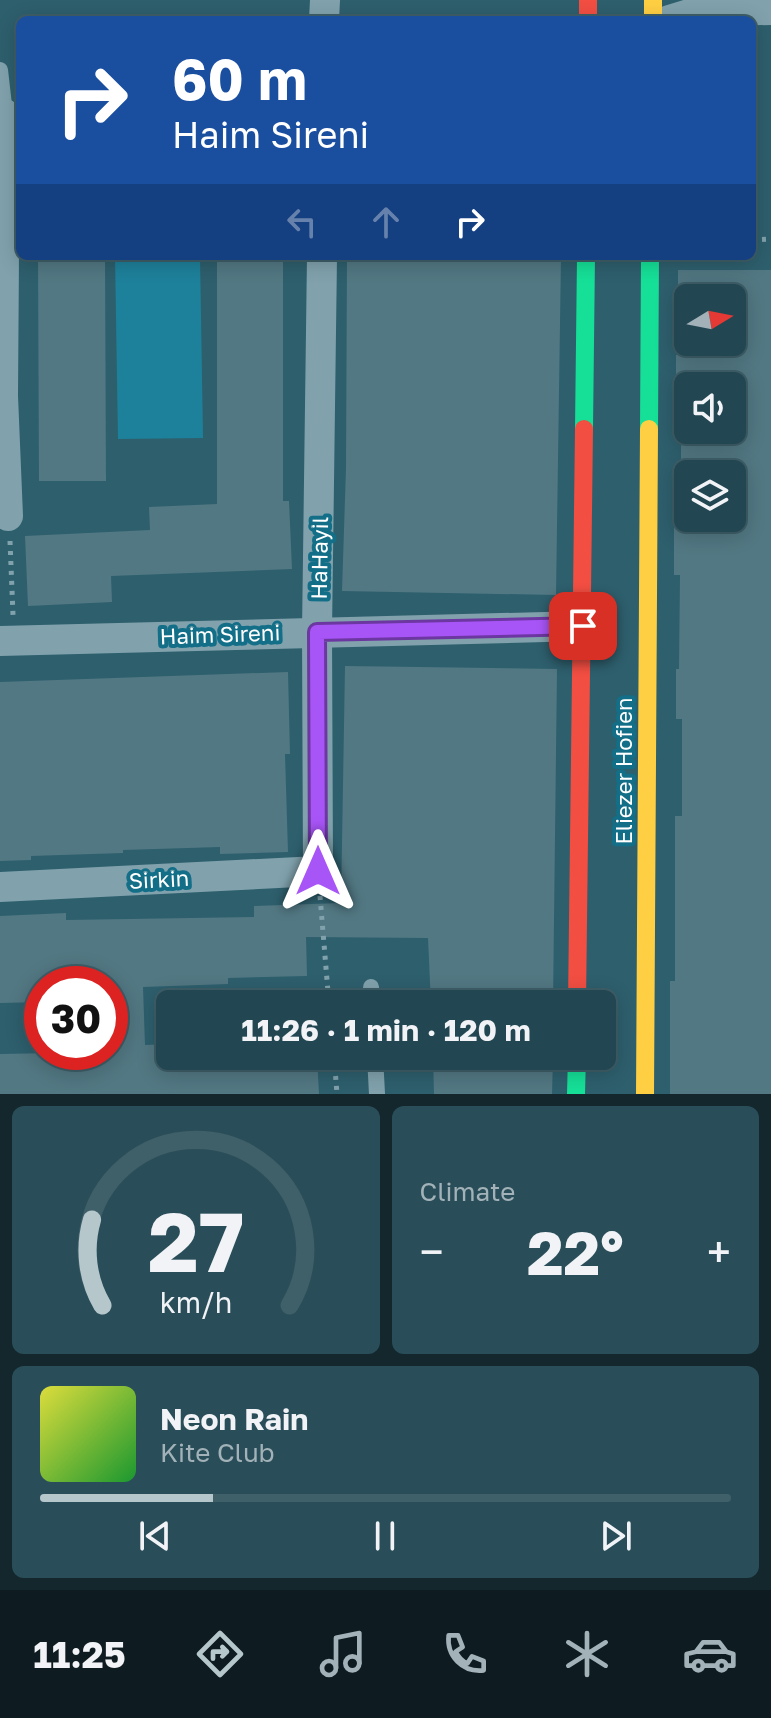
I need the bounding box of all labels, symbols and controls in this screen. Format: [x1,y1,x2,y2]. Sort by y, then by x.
text: 60 m [172,45,307,112]
icon: right [40,48,144,152]
text: Haim Sireni [172,113,369,156]
icon: left [280,200,324,244]
icon: ahead [364,200,408,244]
icon: right [448,200,492,244]
north arrow [674,284,746,356]
map controls [674,284,746,532]
button: sound [674,372,746,444]
button: layers [674,460,746,532]
street label: HaHayil [305,516,333,600]
pin [549,592,617,660]
icon: arrive [561,604,605,648]
street label: Haim Sireni [159,618,281,650]
street label: Eliezer Hofien [610,697,637,845]
position arrow [276,829,360,913]
street label: Sirkin [128,864,190,894]
speed limit sign: 30 [24,966,128,1070]
text: 11:26 · 1 min · 120 m [241,1012,531,1048]
text: Climate [420,1176,515,1207]
text: 27 [148,1190,244,1290]
text: 22° [527,1216,624,1288]
text: − [420,1225,444,1278]
text: + [707,1225,731,1278]
text: km/h [159,1285,232,1319]
text: Neon Rain [160,1401,308,1437]
text: Kite Club [160,1437,275,1468]
icon: previous [133,1514,177,1558]
icon: pause [363,1514,407,1558]
icon: next [594,1514,638,1558]
icon: directions [192,1626,248,1682]
icon: music [315,1626,371,1682]
icon: phone [437,1626,493,1682]
icon: climate [559,1626,615,1682]
icon: car [682,1626,738,1682]
text: 11:25 [33,1633,126,1676]

